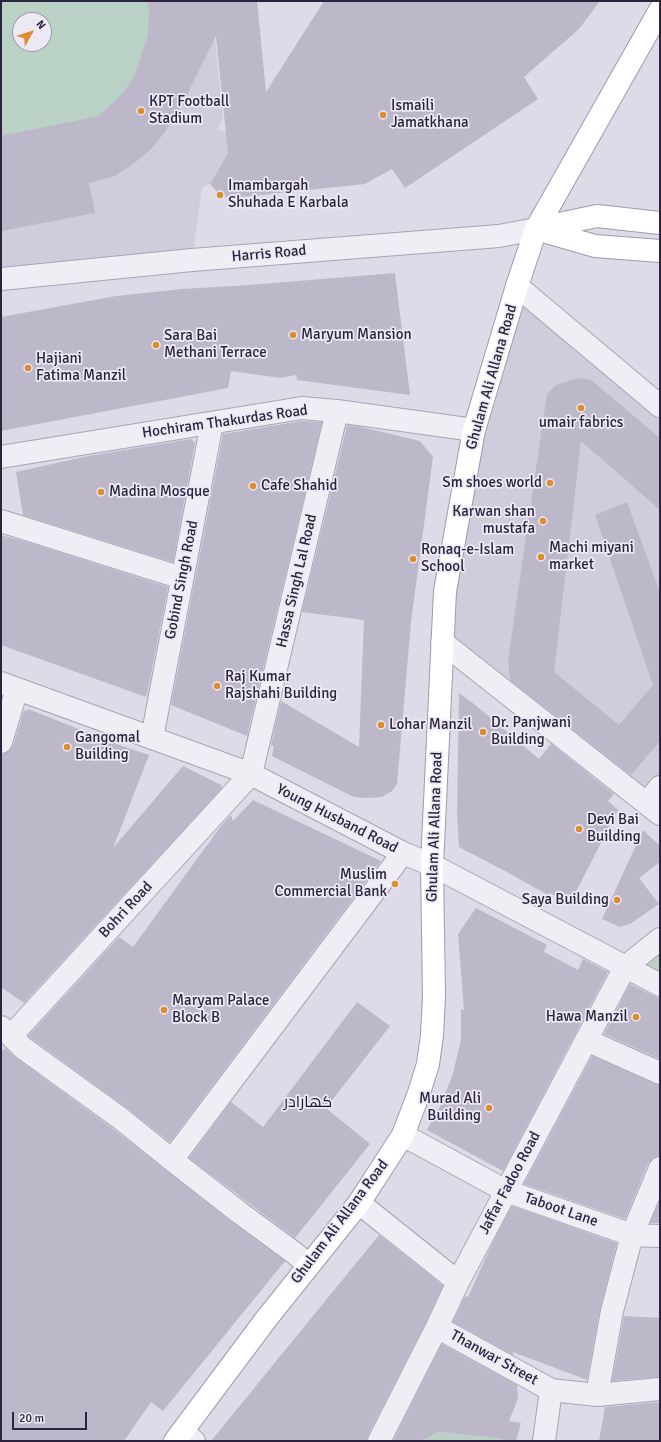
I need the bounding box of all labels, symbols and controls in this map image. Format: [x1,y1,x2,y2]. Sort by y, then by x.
north arrow [12,12,52,52]
text: N [33,18,48,32]
place label: KPT Football Stadium [149,93,229,128]
place label: Ismaili Jamatkhana [391,97,469,132]
marker: KPT Football Stadium [136,106,146,116]
marker: Ismaili Jamatkhana [378,110,388,120]
place label: Imambargah Shuhada E Karbala [228,177,349,212]
marker: Imambargah Shuhada E Karbala [215,190,225,200]
street label: Harris Road [231,242,307,266]
street label: Ghulam Ali Allana Road [463,302,521,452]
place label: Maryum Mansion [301,326,412,344]
place label: Sara Bai Methani Terrace [164,327,267,362]
marker: Maryum Mansion [288,330,298,340]
marker: Sara Bai Methani Terrace [151,340,161,350]
place label: Hajiani Fatima Manzil [36,350,126,385]
marker: Hajiani Fatima Manzil [23,363,33,373]
street label: Hochiram Thakurdas Road [141,401,309,443]
marker: umair fabrics [576,403,586,413]
place label: umair fabrics [539,414,623,432]
place label: Sm shoes world [442,474,542,492]
place label: Cafe Shahid [261,477,338,495]
marker: Sm shoes world [545,478,555,488]
marker: Cafe Shahid [248,481,258,491]
place label: Madina Mosque [109,483,210,501]
marker: Madina Mosque [96,487,106,497]
place label: Karwan shan mustafa [452,503,535,538]
street label: Hassa Singh Lal Road [273,512,321,650]
marker: Karwan shan mustafa [538,516,548,526]
street label: Gobind Singh Road [162,519,202,641]
place label: Machi miyani market [549,539,634,574]
place label: Ronaq-e-Islam School [421,541,514,576]
marker: Machi miyani market [536,552,546,562]
marker: Ronaq-e-Islam School [408,554,418,564]
place label: Raj Kumar Rajshahi Building [225,668,337,703]
marker: Raj Kumar Rajshahi Building [212,681,222,691]
place label: Dr. Panjwani Building [491,714,571,749]
place label: Lohar Manzil [389,716,472,734]
marker: Lohar Manzil [376,720,386,730]
marker: Dr. Panjwani Building [478,727,488,737]
place label: Gangomal Building [75,729,140,764]
marker: Gangomal Building [62,742,72,752]
street label: Ghulam Ali Allana Road [423,751,447,903]
street label: Young Husband Road [273,781,401,857]
place label: Devi Bai Building [587,811,641,846]
marker: Devi Bai Building [574,824,584,834]
place label: Muslim Commercial Bank [275,866,387,901]
street label: Bohri Road [95,878,157,942]
marker: Muslim Commercial Bank [390,879,400,889]
place label: Saya Building [522,891,609,909]
marker: Saya Building [612,895,622,905]
place label: Maryam Palace Block B [172,992,270,1027]
marker: Maryam Palace Block B [159,1005,169,1015]
place label: Hawa Manzil [546,1008,628,1026]
marker: Hawa Manzil [631,1012,641,1022]
place label: Murad Ali Building [419,1090,481,1125]
district label: کھارادر [284,1093,332,1113]
marker: Murad Ali Building [484,1103,494,1113]
street label: Jaffar Fadoo Road [475,1129,545,1237]
street label: Ghulam Ali Allana Road [288,1156,392,1288]
street label: Taboot Lane [522,1189,600,1231]
street label: Thanwar Street [447,1327,541,1389]
scale bar [14,1404,89,1430]
text: 20 m [19,1411,44,1426]

